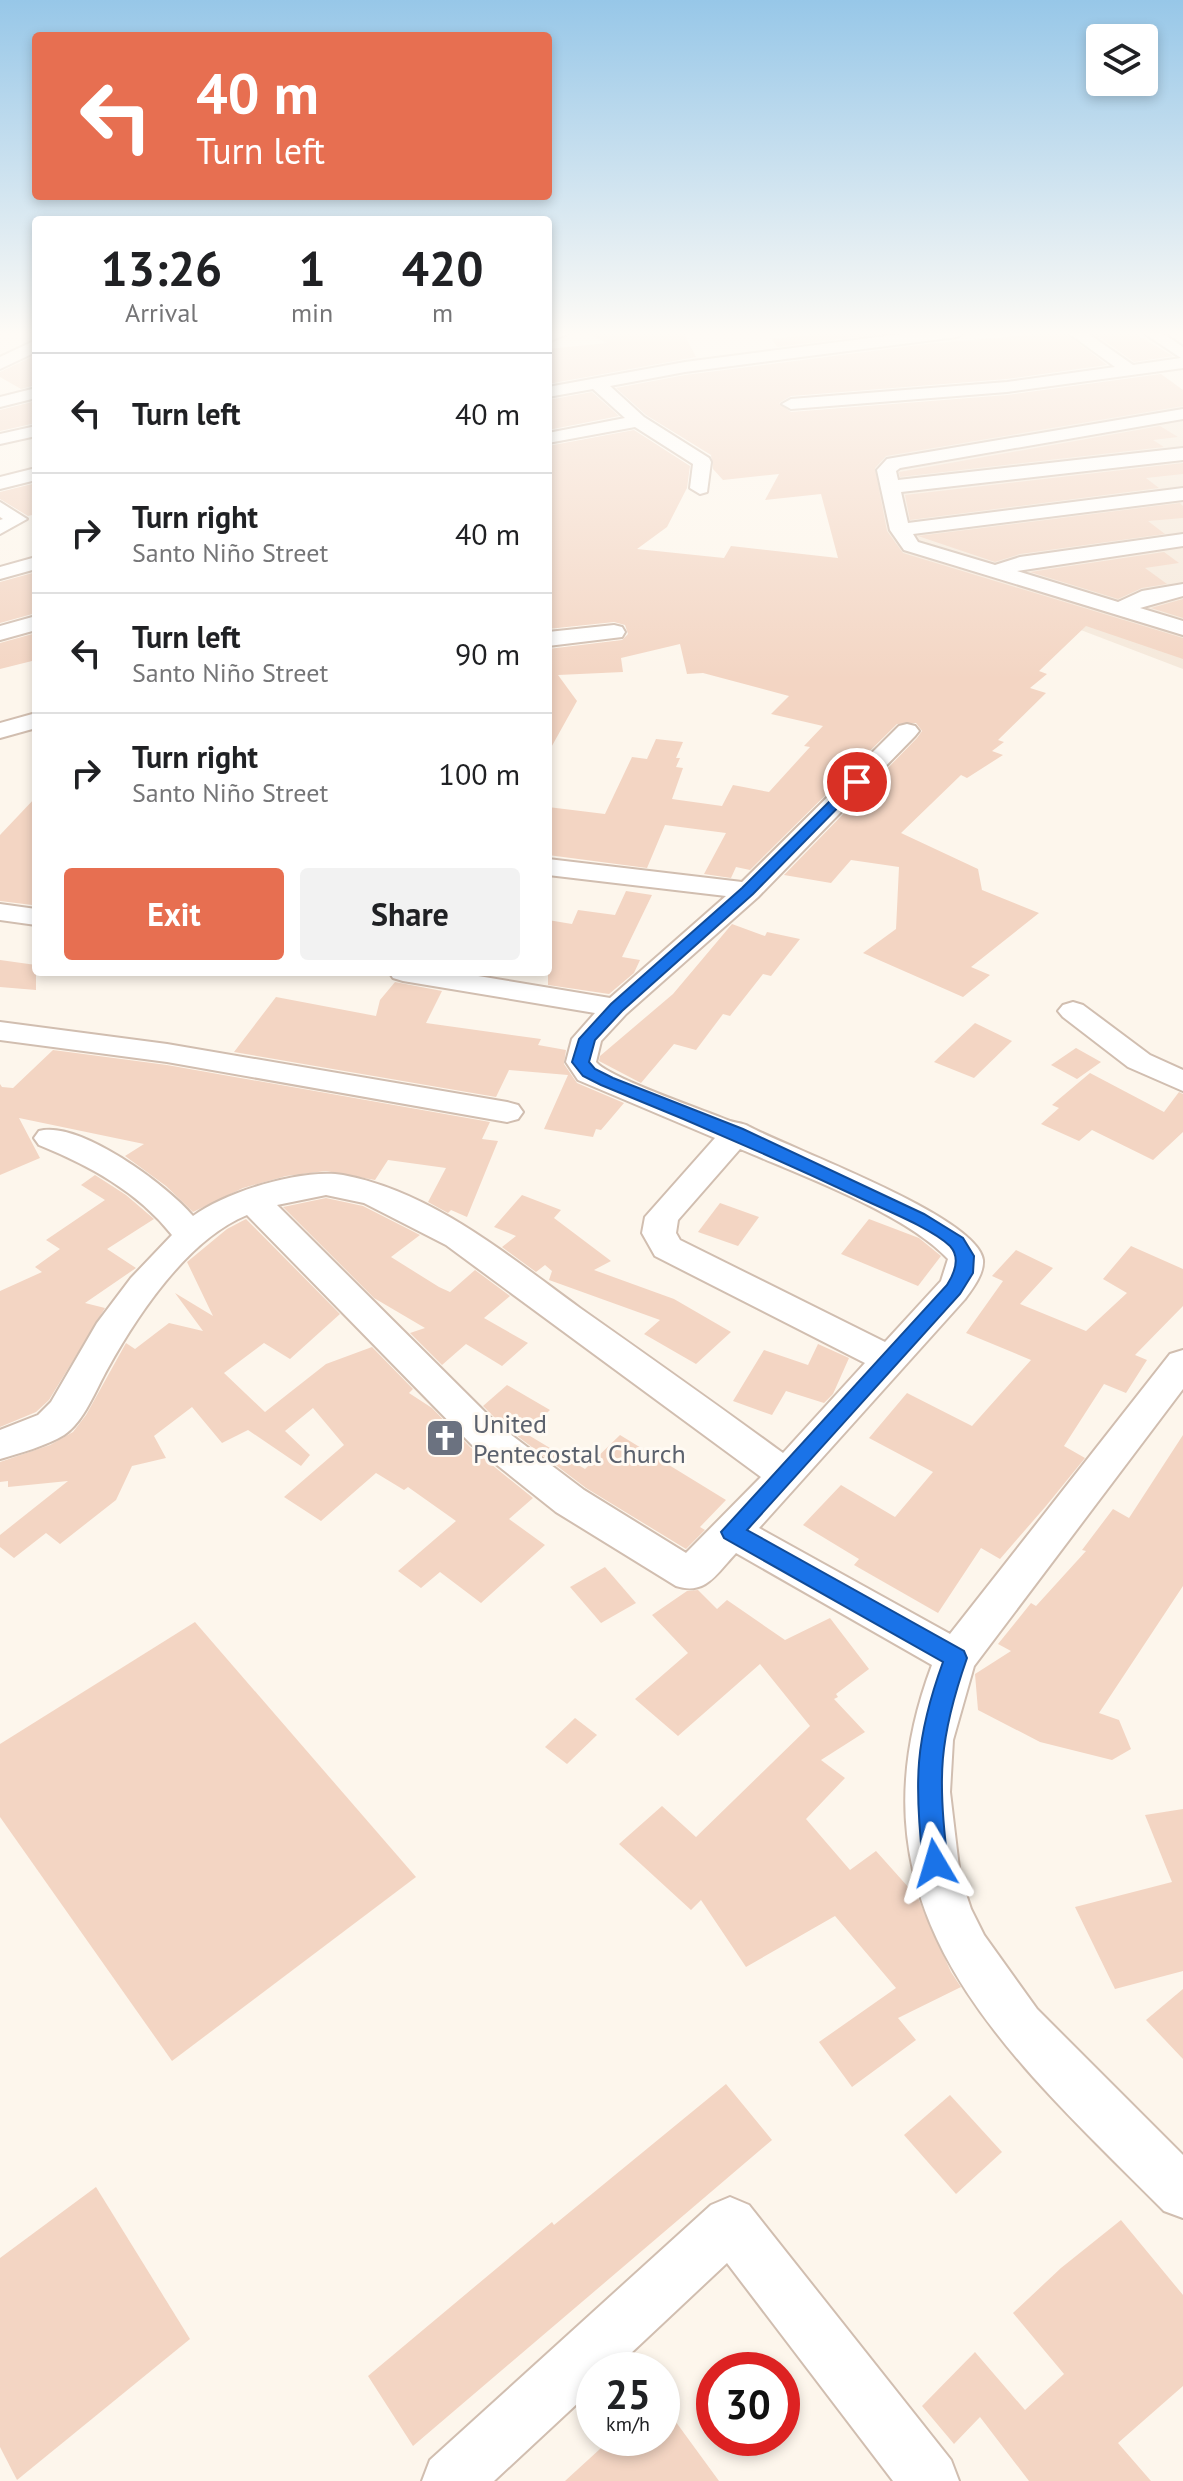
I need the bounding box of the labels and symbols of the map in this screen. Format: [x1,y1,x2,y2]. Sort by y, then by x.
pin [823,748,891,816]
place label: United Pentecostal Church [473,1407,686,1470]
church icon: United Pentecostal Church [424,1417,466,1459]
position arrow [893,1821,977,1905]
speed limit sign: 30 [696,2352,800,2456]

